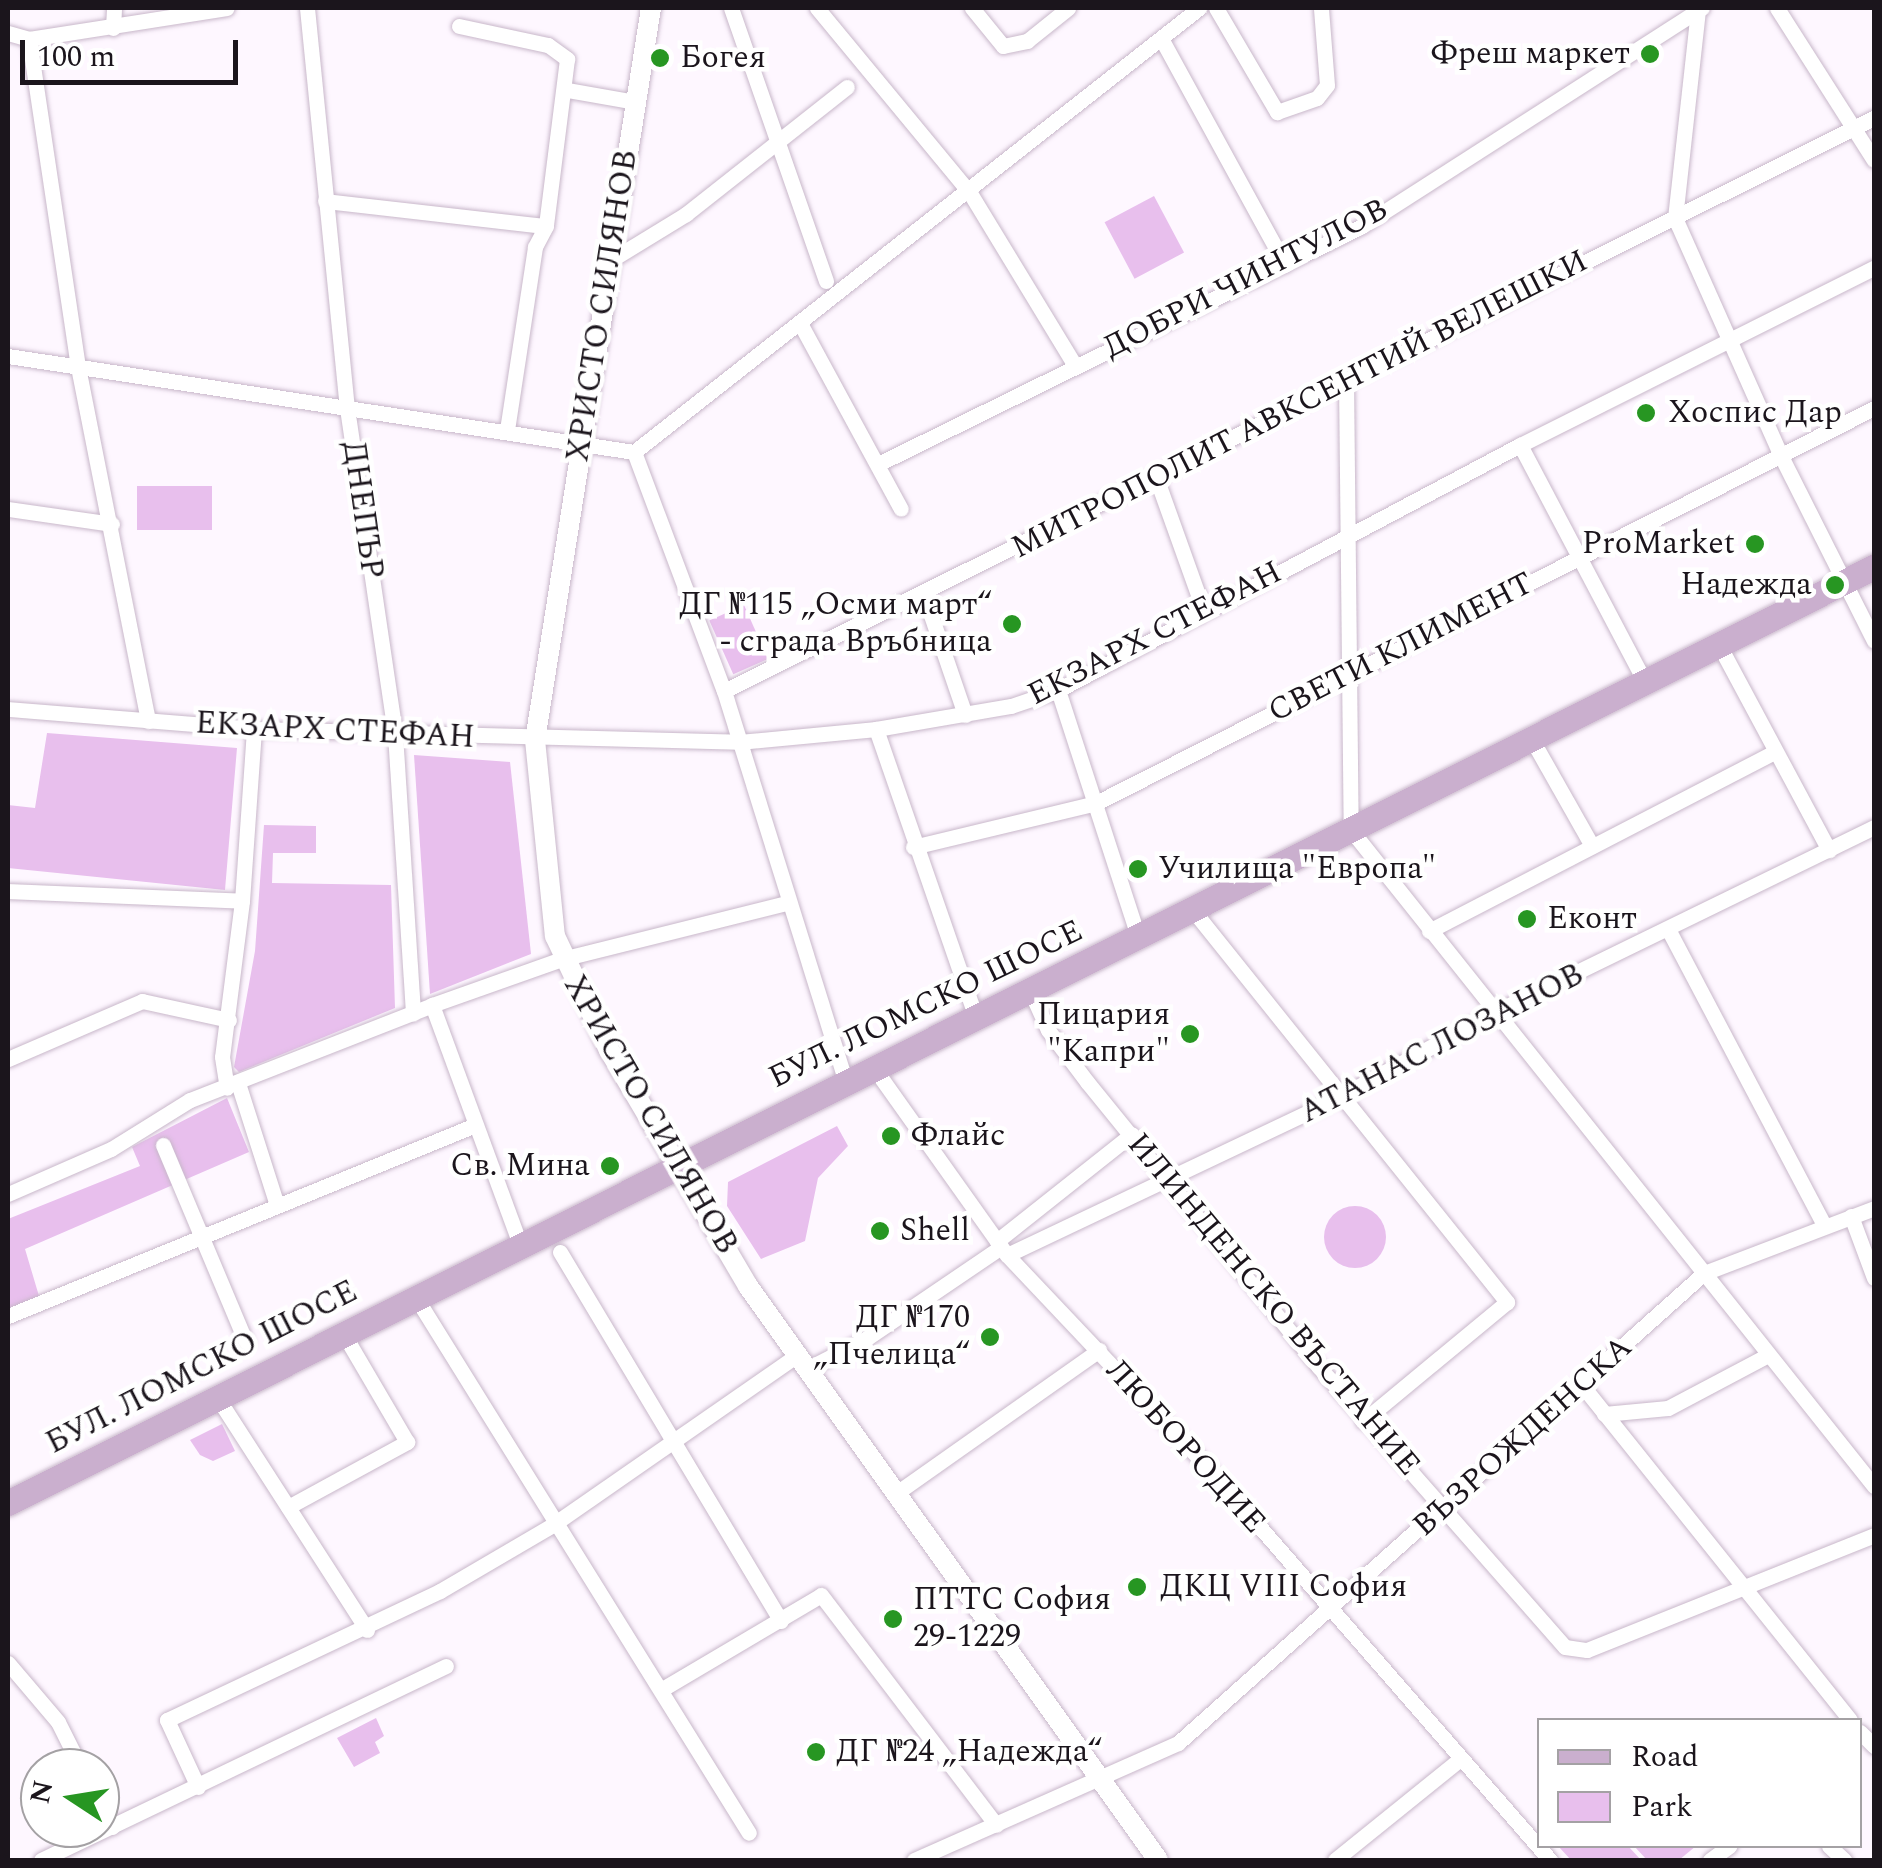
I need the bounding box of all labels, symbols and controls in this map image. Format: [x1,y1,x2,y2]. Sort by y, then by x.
scale bar [25,20,242,82]
text: 100 m [37,34,115,80]
place label: Фреш маркет [1431,35,1630,73]
place label: Богея [680,39,766,77]
marker: Фреш маркет [1639,43,1661,65]
marker: Богея [649,47,671,69]
street label: ХРИСТО СИЛЯНОВ [559,147,647,465]
street label: ДОБРИ ЧИНТУЛОВ [1097,191,1395,367]
street label: МИТРОПОЛИТ АВКСЕНТИЙ ВЕЛЕШКИ [1005,242,1595,568]
place label: Хоспис Дар [1668,394,1842,432]
marker: Хоспис Дар [1633,400,1659,426]
street label: ДНЕПЪР [333,439,391,581]
place label: ProMarket [1582,525,1735,563]
marker: ProMarket [1744,533,1766,555]
street label: ЕКЗАРХ СТЕФАН [1022,553,1288,715]
street label: СВЕТИ КЛИМЕНТ [1262,565,1540,731]
place label: Надежда [1680,566,1812,604]
marker: Надежда [1822,572,1848,598]
place label: ДГ №115 „Осми март“ - сграда Връбница [679,587,992,662]
marker: ДГ №115 „Осми март“ - сграда Връбница [1001,613,1023,635]
street label: ЕКЗАРХ СТЕФАН [194,705,476,757]
place label: Училища "Европа" [1158,850,1436,888]
marker: Училища "Европа" [1127,858,1149,880]
place label: Еконт [1547,900,1637,938]
marker: Еконт [1516,908,1538,930]
street label: БУЛ. ЛОМСКО ШОСЕ [763,912,1089,1098]
street label: АТАНАС ЛОЗАНОВ [1294,956,1590,1132]
street label: ХРИСТО СИЛЯНОВ [554,969,746,1261]
place label: Пицария "Капри" [1037,997,1170,1072]
marker: Пицария "Капри" [1179,1023,1201,1045]
place label: Флайс [911,1117,1005,1155]
marker: Флайс [880,1125,902,1147]
street label: ИЛИНДЕНСКО ВЪСТАНИЕ [1118,1126,1428,1484]
place label: Св. Мина [450,1147,590,1185]
marker: Св. Мина [599,1155,621,1177]
place label: Shell [900,1212,970,1250]
marker: Shell [869,1220,891,1242]
street label: БУЛ. ЛОМСКО ШОСЕ [40,1273,364,1463]
place label: ДГ №170 „Пчелица“ [813,1300,970,1375]
marker: ДГ №170 „Пчелица“ [979,1326,1001,1348]
street label: ВЪЗРОЖДЕНСКА [1406,1329,1640,1545]
street label: ЛЮБОРОДИЕ [1097,1352,1273,1542]
place label: ДКЦ VIII София [1160,1568,1407,1606]
marker: ДКЦ VIII София [1124,1574,1150,1600]
place label: ПТТС София 29-1229 [913,1582,1111,1657]
marker: ПТТС София 29-1229 [882,1608,904,1630]
legend [1537,1718,1862,1848]
place label: ДГ №24 „Надежда“ [836,1733,1102,1771]
text: Road [1631,1734,1699,1780]
marker: ДГ №24 „Надежда“ [805,1741,827,1763]
north arrow [20,1748,120,1848]
text: N [19,1776,66,1808]
text: Park [1631,1784,1693,1830]

